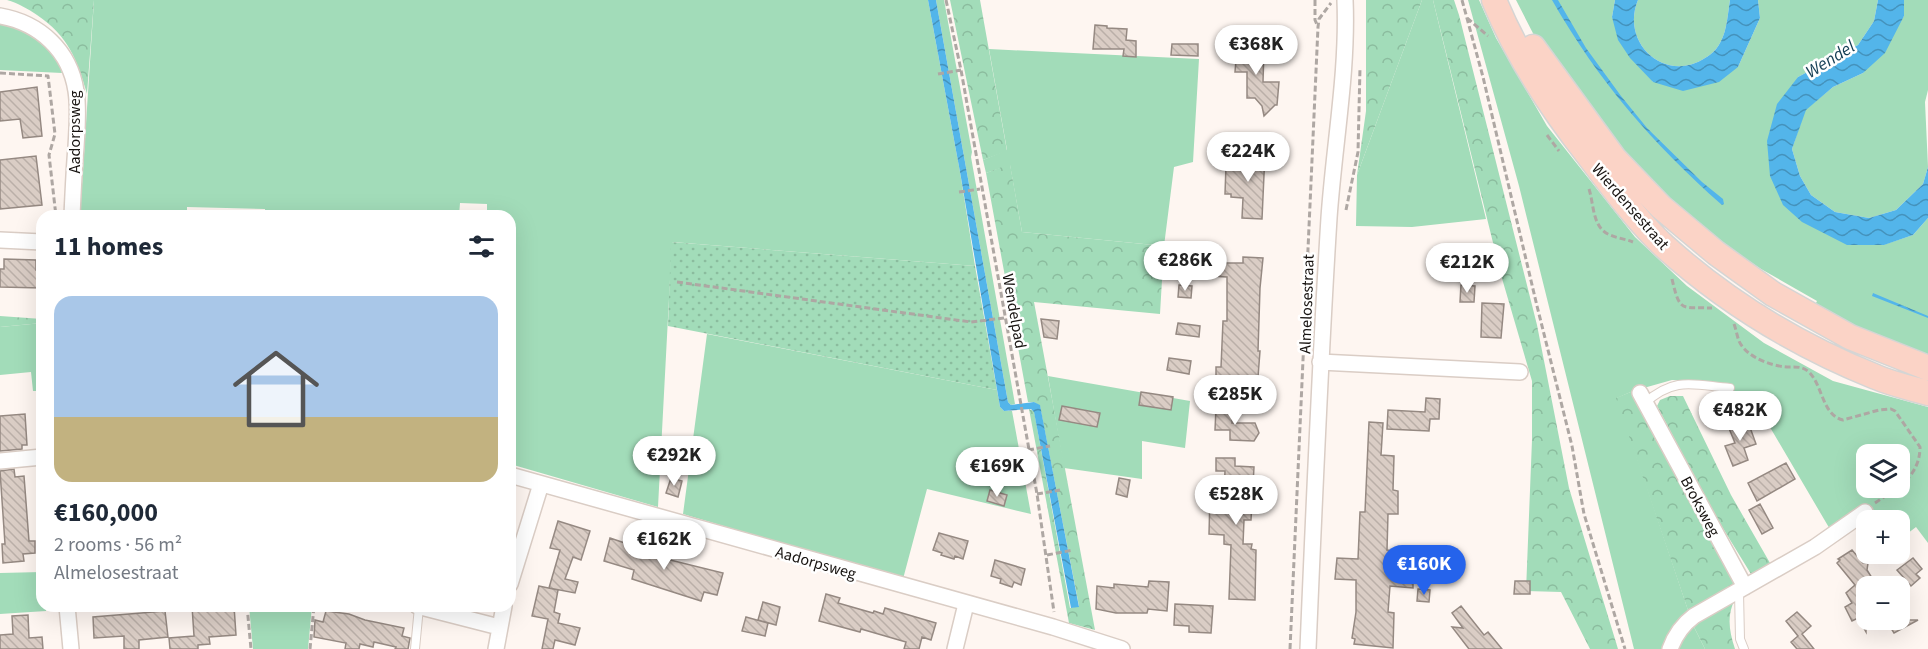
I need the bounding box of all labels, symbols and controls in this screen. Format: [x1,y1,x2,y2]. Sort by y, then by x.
pin: €368K [1214,25,1298,76]
text: €368K [1229,30,1283,58]
water label: Wendel [1801,34,1860,84]
street label: Aadorpsweg [64,90,86,174]
pin: €224K [1206,132,1290,183]
text: €224K [1221,137,1275,165]
street label: Wierdensestraat [1586,159,1674,255]
text: 11 homes [54,228,163,265]
icon: filters [465,230,498,263]
pin: €286K [1143,241,1227,292]
pin: €212K [1425,243,1509,294]
text: €286K [1158,246,1212,274]
text: €212K [1440,248,1494,276]
street label: Almelosestraat [1294,253,1320,354]
street label: Wendelpad [997,272,1031,350]
icon: home [222,335,330,443]
pin: €285K [1193,375,1277,426]
text: €285K [1208,380,1262,408]
pin: €482K [1698,391,1782,442]
text: €482K [1713,396,1767,424]
pin: €292K [632,436,716,487]
text: €292K [647,441,701,469]
map controls [1856,444,1910,630]
button: layers [1856,444,1910,498]
pin: €169K [955,447,1039,498]
text: €169K [970,452,1024,480]
street label: Broksweg [1675,472,1725,541]
pin: €528K [1194,475,1278,526]
text: €528K [1209,480,1263,508]
text: €160,000 [54,494,158,531]
button: + [1856,510,1910,564]
pin: €162K [622,520,706,571]
text: €162K [637,525,691,553]
text: 2 rooms · 56 m² [54,531,182,559]
street label: Aadorpsweg [773,541,859,585]
pin: €160K [1382,545,1466,596]
text: €160K [1397,550,1451,578]
text: Almelosestraat [54,559,179,587]
button: − [1856,576,1910,630]

